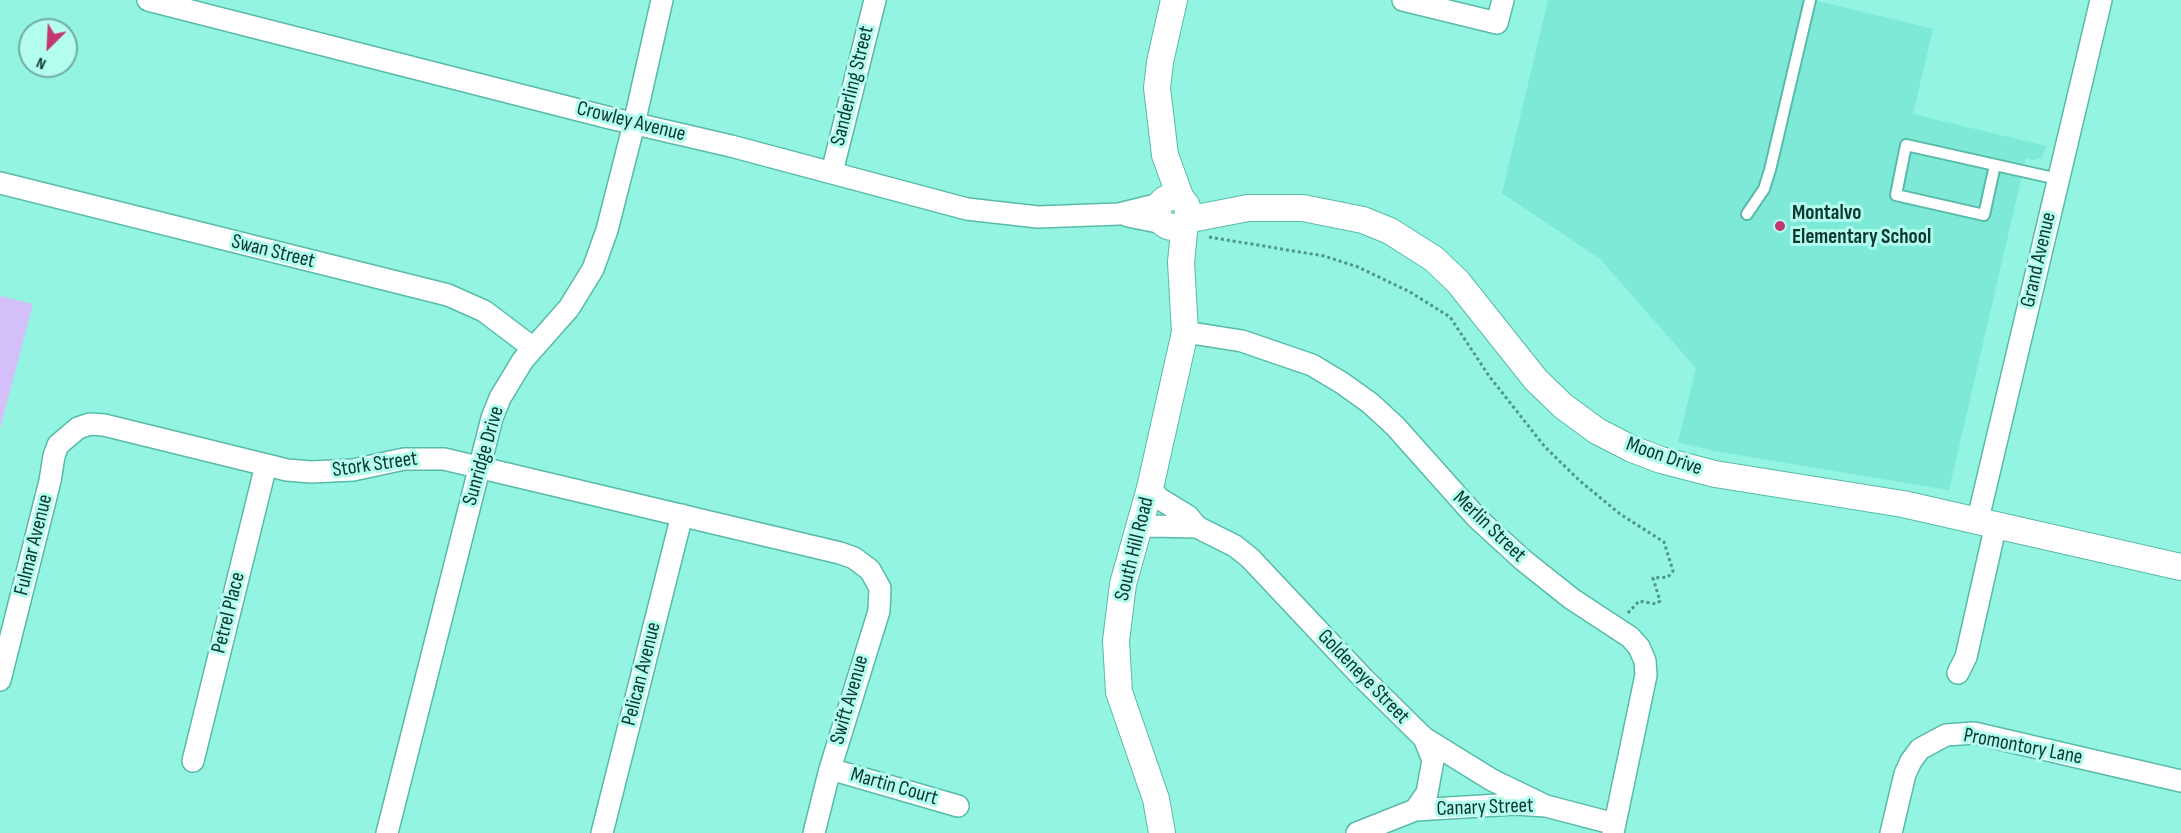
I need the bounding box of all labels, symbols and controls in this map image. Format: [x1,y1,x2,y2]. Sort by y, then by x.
north arrow [18,18,78,78]
street label: Sanderling Street [826,23,880,149]
text: N [34,53,49,73]
street label: Crowley Avenue [574,96,688,148]
place label: Montalvo Elementary School [1792,201,1931,251]
street label: Grand Avenue [2016,210,2062,310]
marker: Montalvo Elementary School [1773,219,1787,233]
street label: Swan Street [229,229,317,275]
street label: Sunridge Drive [458,403,510,509]
street label: Moon Drive [1623,432,1705,482]
street label: Stork Street [331,447,419,483]
street label: Merlin Street [1447,486,1531,568]
street label: Fulmar Avenue [9,492,59,598]
street label: South Hill Road [1110,495,1160,603]
street label: Petrel Place [207,570,251,656]
street label: Pelican Avenue [617,620,667,728]
street label: Goldeneye Street [1312,624,1414,730]
street label: Swift Avenue [825,652,875,748]
street label: Promontory Lane [1961,723,2085,771]
street label: Martin Court [847,763,941,811]
street label: Canary Street [1436,794,1534,822]

